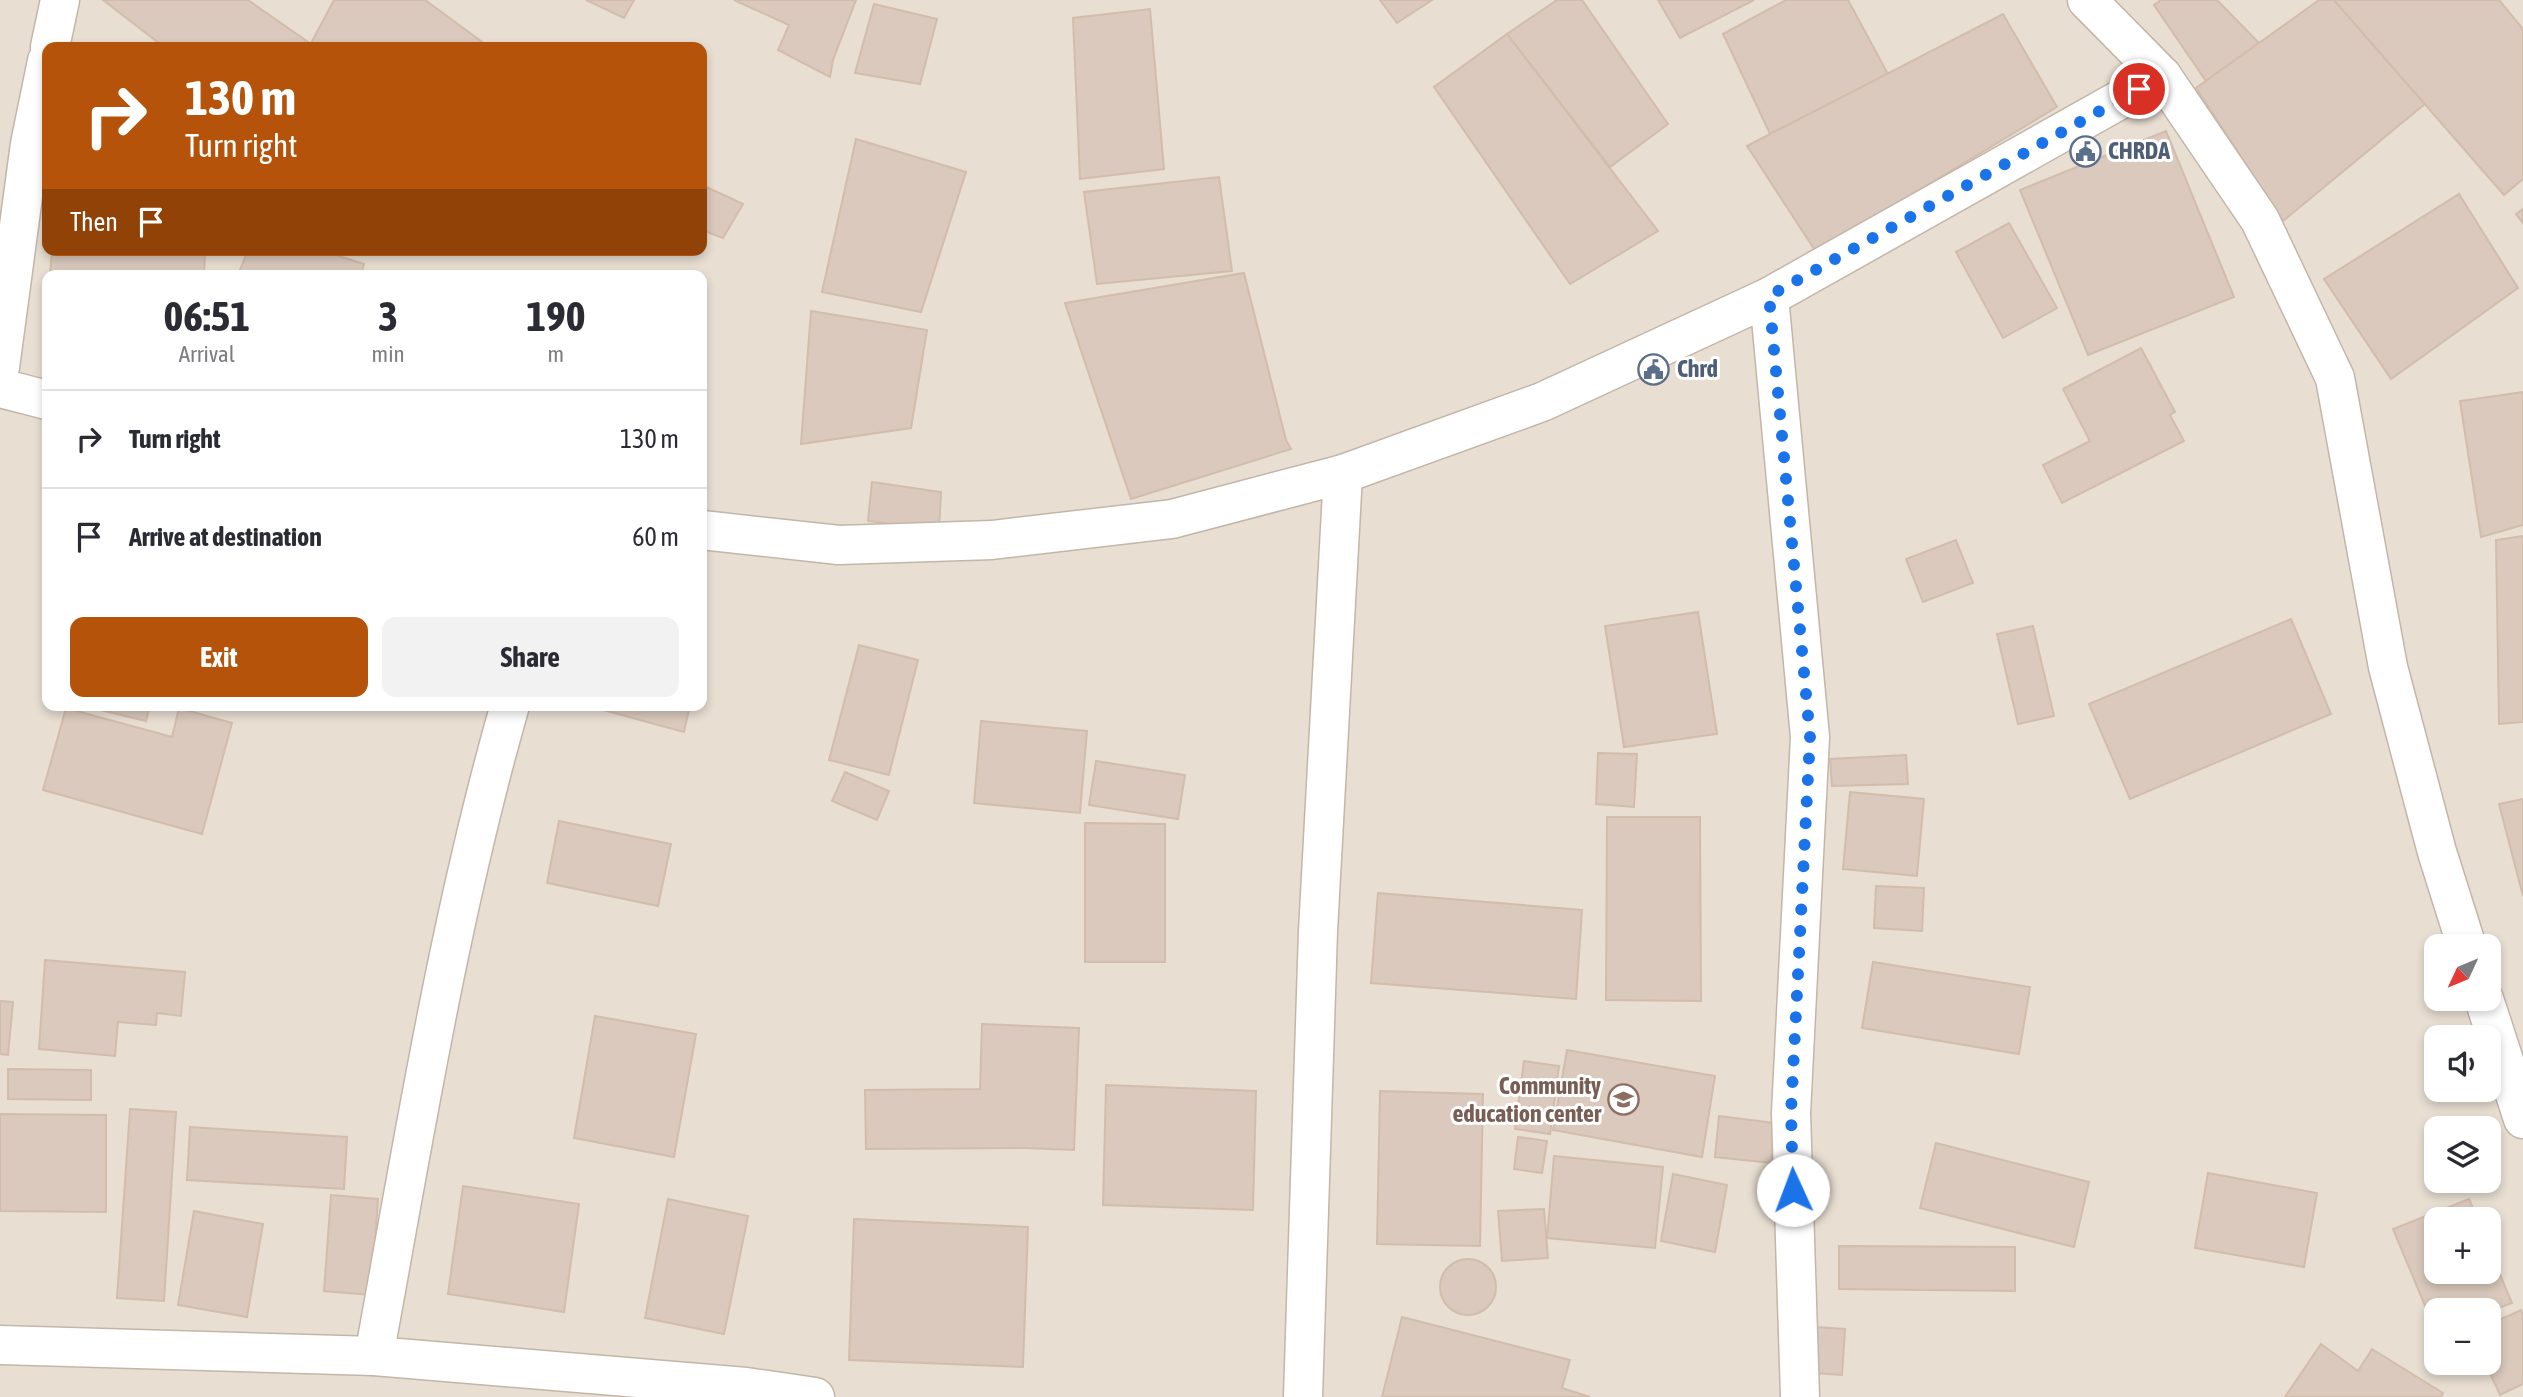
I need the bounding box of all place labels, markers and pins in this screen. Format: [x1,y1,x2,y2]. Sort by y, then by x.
pin [2109,59,2169,119]
public building icon: CHRDA [2068,134,2102,168]
place label: CHRDA [2108,137,2170,164]
public building icon: Chrd [1637,352,1671,386]
place label: Chrd [1677,355,1718,382]
place label: Community education center [1453,1072,1602,1127]
school or university icon: Community education center [1607,1083,1641,1117]

